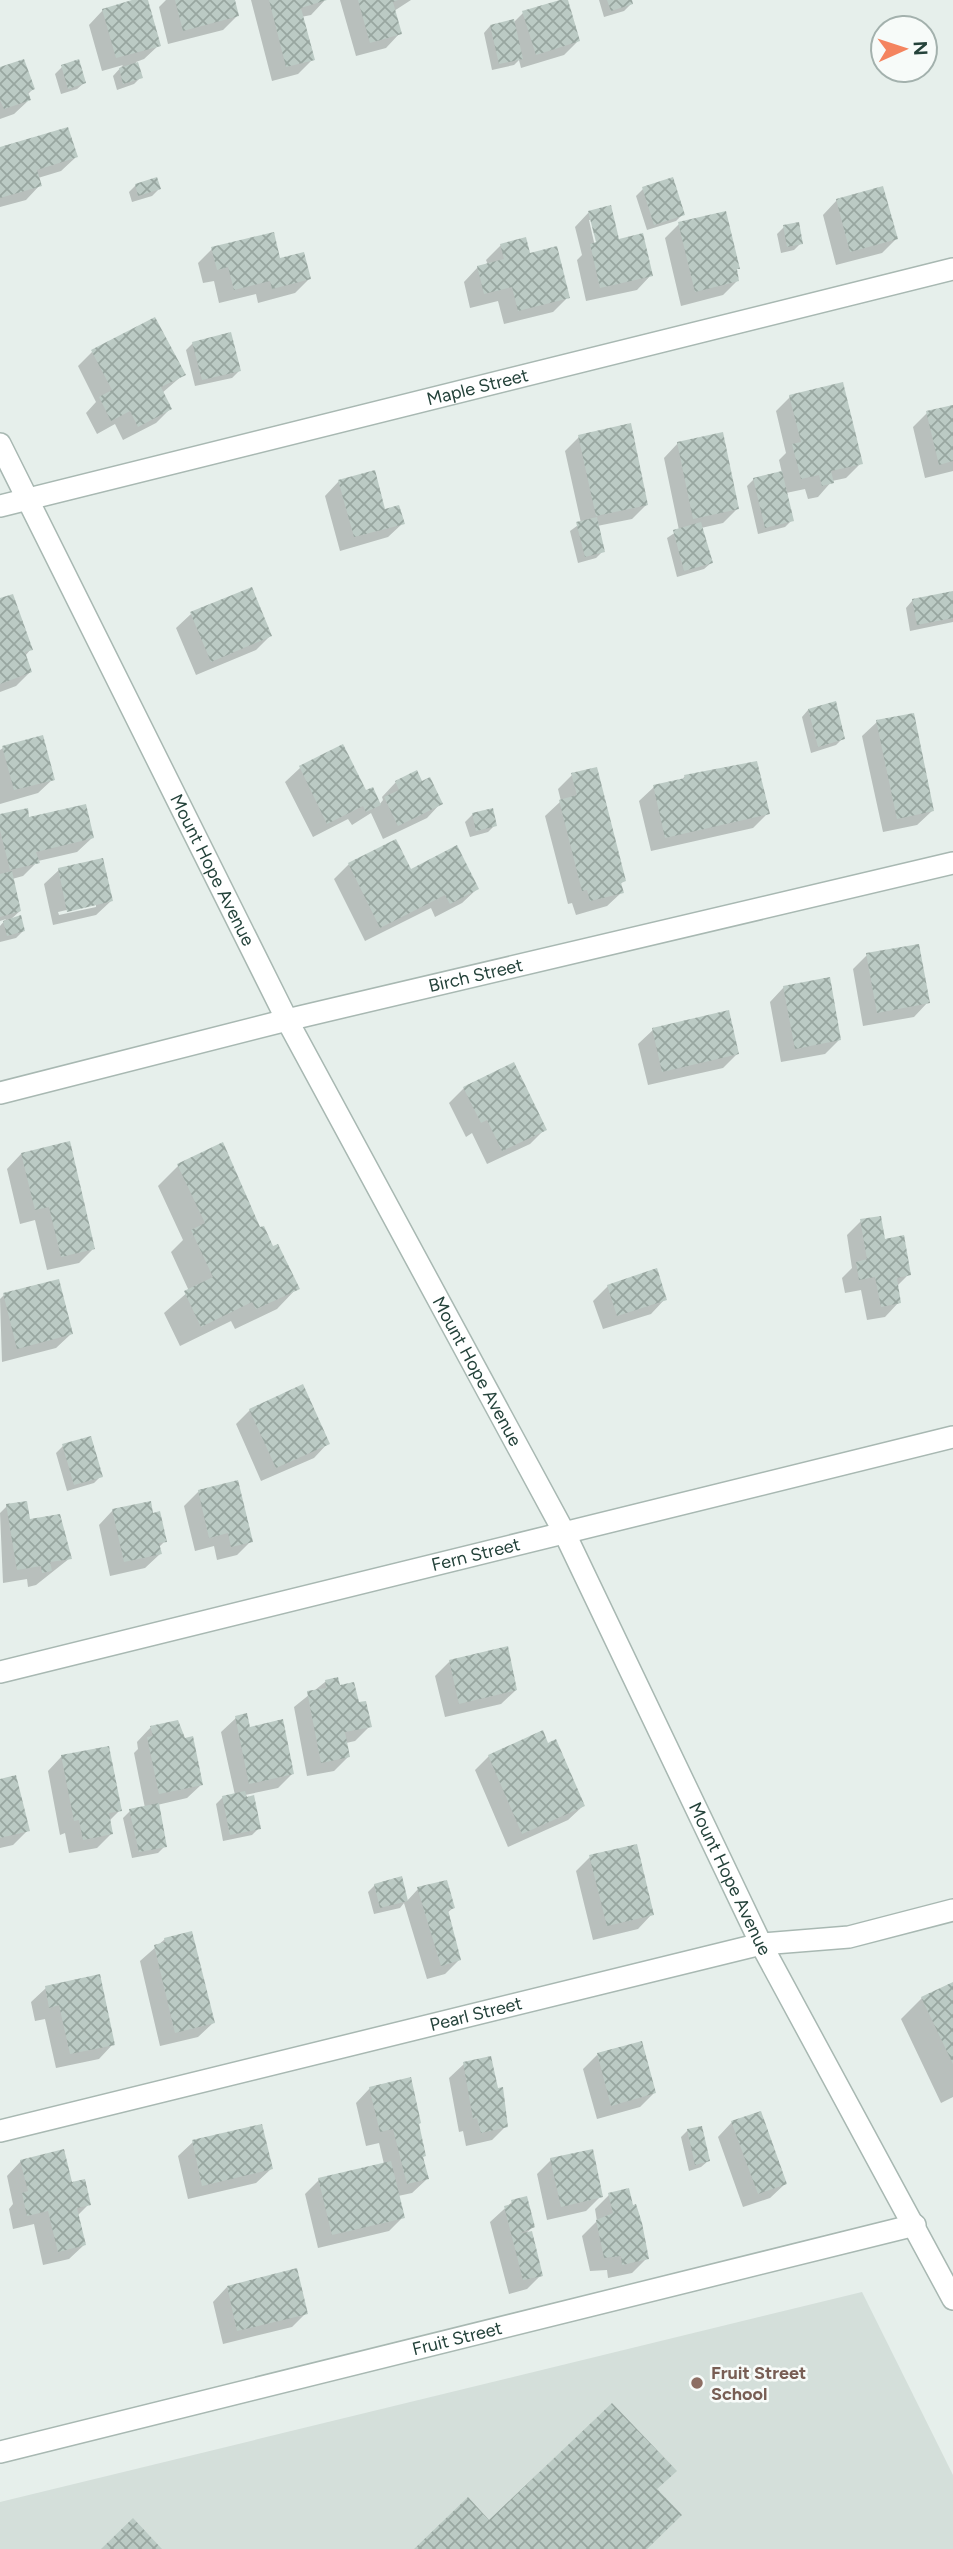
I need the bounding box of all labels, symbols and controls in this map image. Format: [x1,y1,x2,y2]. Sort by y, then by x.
north arrow [869,14,939,84]
text: N [909,40,932,56]
street label: Maple Street [424,364,531,410]
street label: Mount Hope Avenue [165,790,259,950]
street label: Birch Street [426,954,525,997]
street label: Mount Hope Avenue [428,1293,526,1450]
street label: Fern Street [429,1533,523,1576]
street label: Mount Hope Avenue [684,1799,776,1959]
street label: Pearl Street [427,1992,524,2036]
street label: Fruit Street [410,2317,504,2360]
place label: Fruit Street School [711,2362,806,2405]
marker: Fruit Street School [689,2375,705,2391]

